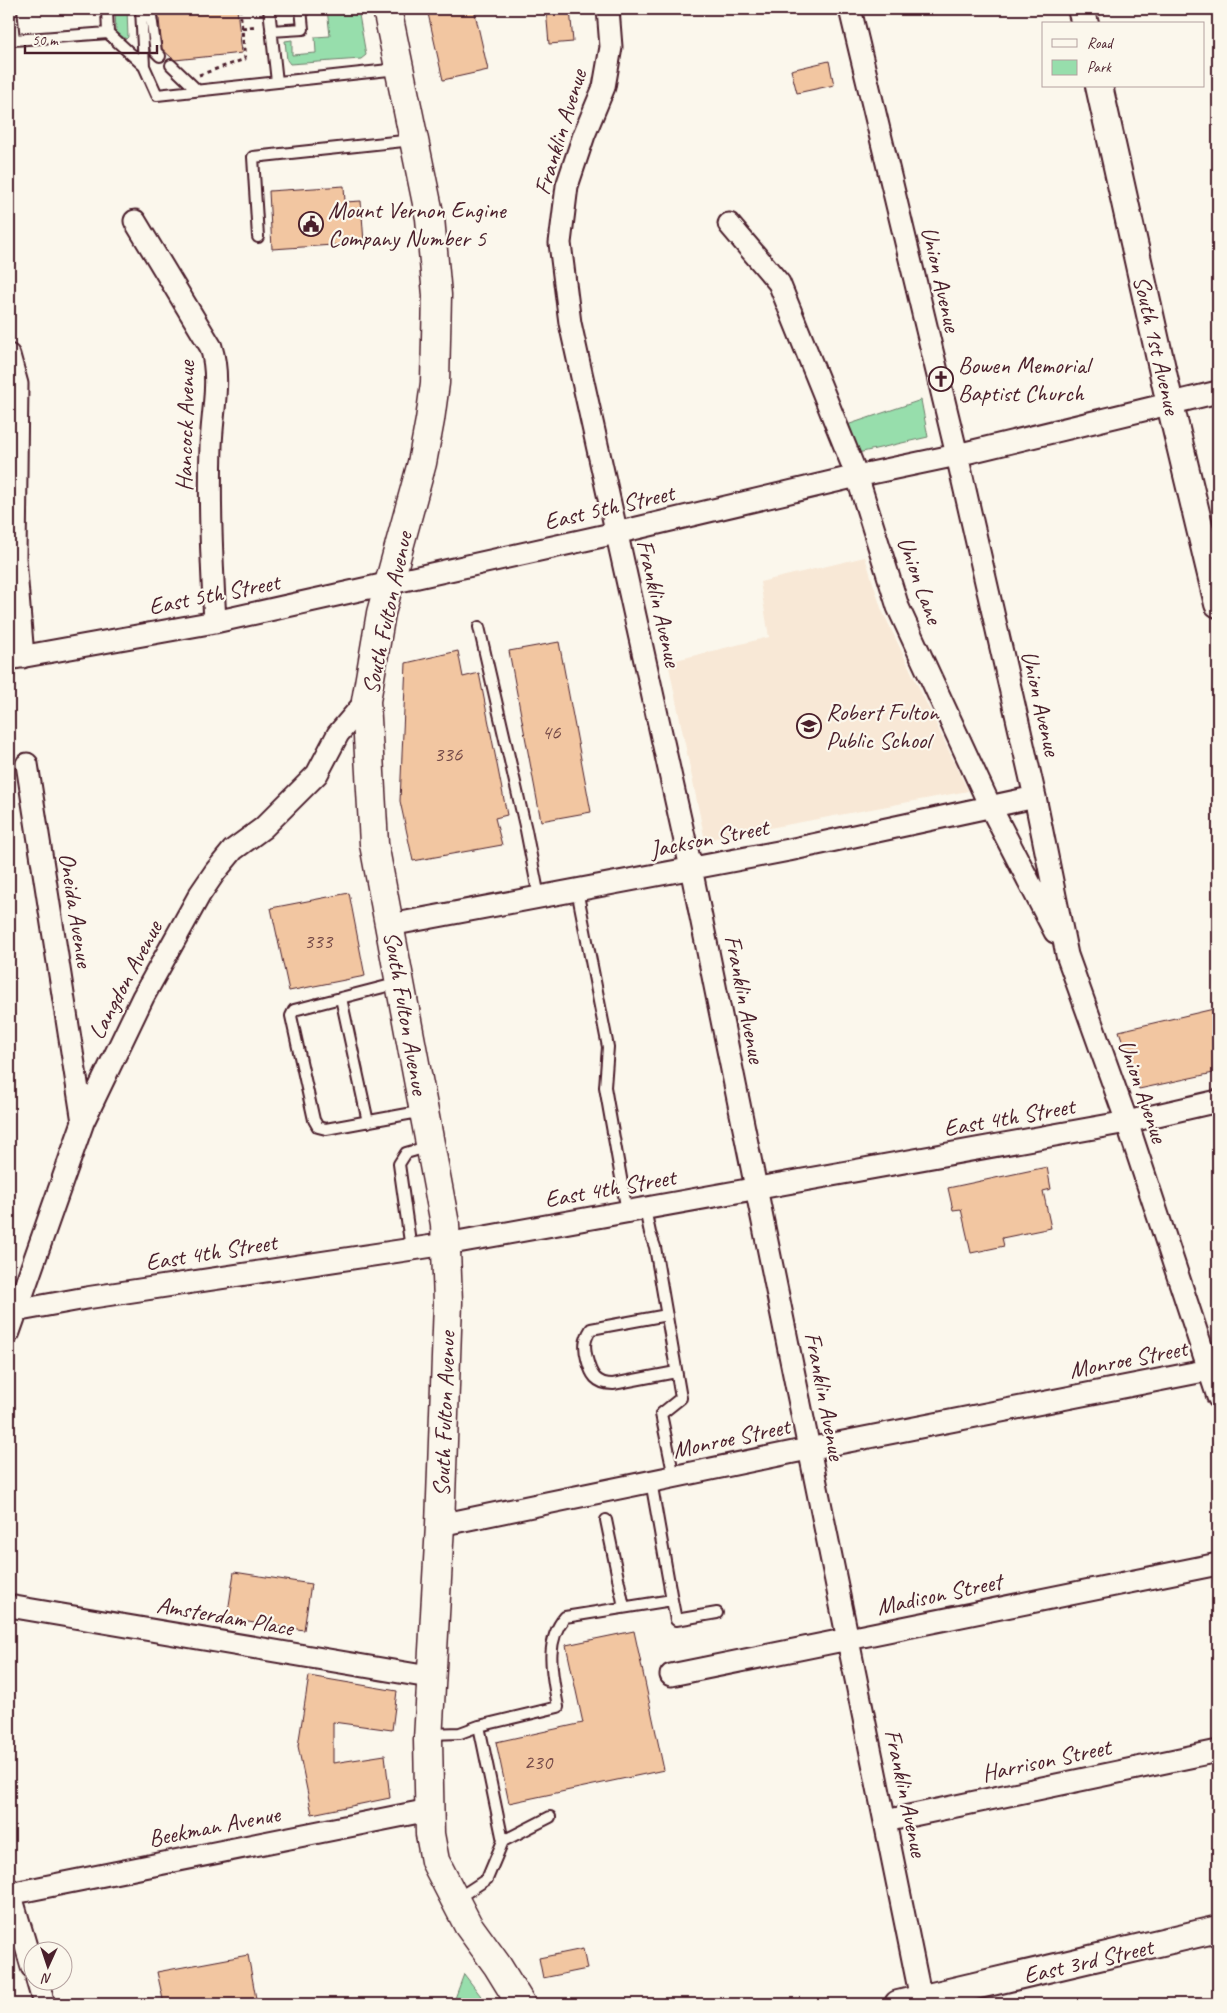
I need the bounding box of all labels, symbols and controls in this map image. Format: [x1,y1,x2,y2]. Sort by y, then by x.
scale bar [25,22,158,54]
legend [1042,22,1204,88]
text: 50 m [32,31,59,50]
text: Road [1087,34,1114,53]
text: Park [1087,58,1112,77]
street label: Franklin Avenue [527,64,594,198]
place label: Mount Vernon Engine Company Number 5 [328,195,508,253]
public building icon: Mount Vernon Engine Company Number 5 [298,211,324,237]
street label: Union Avenue [914,224,968,337]
street label: South 1st Avenue [1126,273,1188,419]
place label: Bowen Memorial Baptist Church [958,350,1093,408]
street label: Hancock Avenue [169,358,201,492]
church icon: Bowen Memorial Baptist Church [928,366,954,392]
street label: East 5th Street [541,477,679,537]
street label: South Fulton Avenue [355,527,419,697]
street label: Union Lane [890,532,950,630]
street label: Franklin Avenue [630,537,689,672]
street label: East 5th Street [146,566,284,621]
street label: Union Avenue [1014,648,1068,761]
place label: Robert Fulton Public School [826,697,940,755]
school or university icon: Robert Fulton Public School [796,713,822,739]
house number: 46 [542,719,561,745]
house number: 336 [434,741,463,767]
street label: Jackson Street [646,811,773,864]
street label: Oneida Avenue [52,851,100,971]
street label: Langdon Avenue [81,914,170,1044]
house number: 333 [304,928,334,954]
street label: South Fulton Avenue [377,929,436,1099]
street label: Franklin Avenue [718,933,772,1068]
street label: Union Avenue [1111,1036,1175,1149]
street label: East 4th Street [941,1090,1079,1143]
street label: East 4th Street [542,1161,680,1214]
street label: East 4th Street [143,1227,281,1277]
street label: South Fulton Avenue [426,1329,462,1497]
street label: Franklin Avenue [798,1330,852,1465]
street label: Monroe Street [1067,1333,1191,1385]
street label: Monroe Street [670,1411,794,1465]
street label: Madison Street [874,1565,1007,1622]
street label: Amsterdam Place [155,1589,298,1643]
street label: Franklin Avenue [878,1727,935,1862]
street label: Harrison Street [979,1731,1115,1788]
house number: 230 [524,1749,554,1775]
street label: Beekman Avenue [146,1798,284,1853]
street label: East 3rd Street [1021,1931,1157,1990]
north arrow [22,1940,72,1990]
text: N [40,1970,52,1987]

